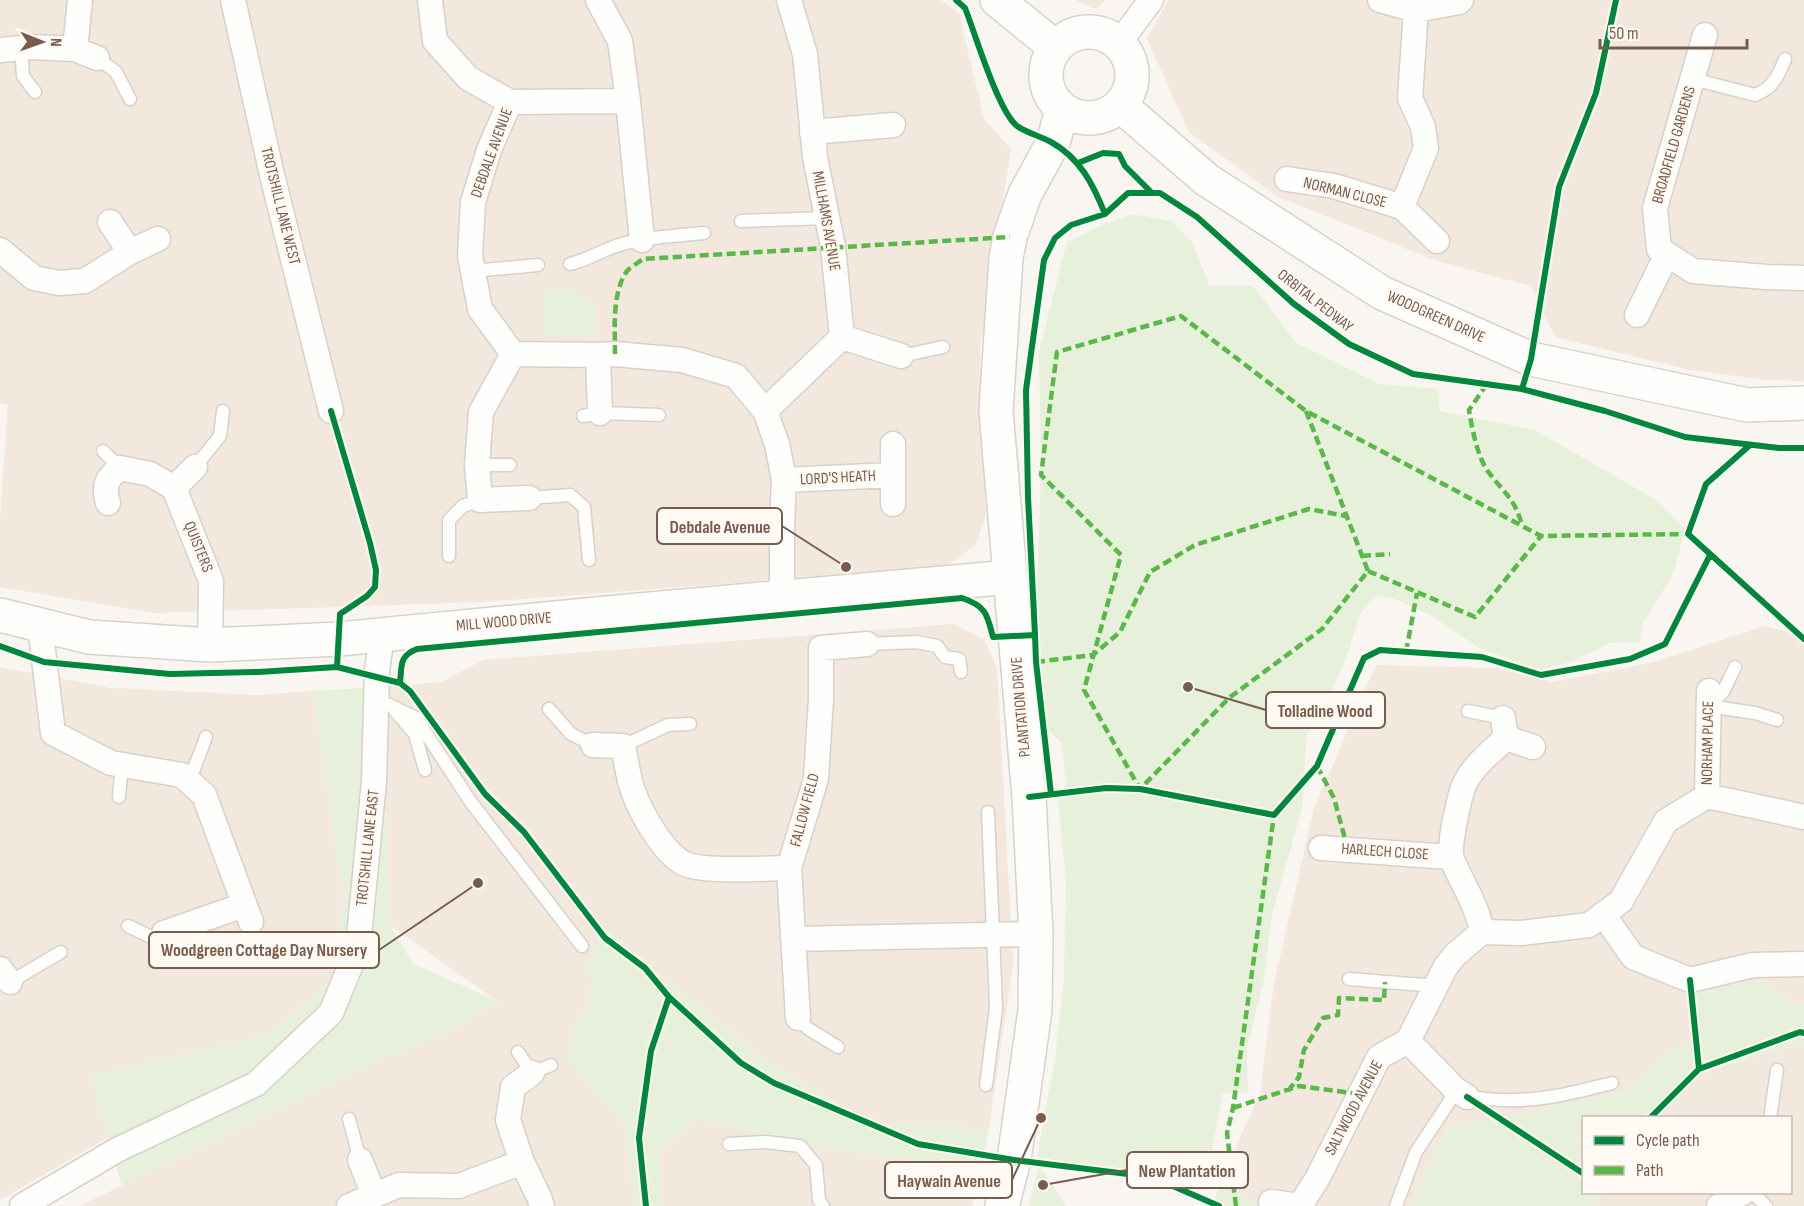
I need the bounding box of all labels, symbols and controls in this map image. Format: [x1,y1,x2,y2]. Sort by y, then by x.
north arrow [12,12,72,72]
scale bar [1600,12,1747,50]
text: 50 m [1609,23,1639,44]
text: N [46,38,65,47]
street label: BROADFIELD GARDENS [1648,84,1700,206]
street label: DEBDALE AVENUE [467,106,517,200]
street label: TROTSHILL LANE WEST [256,145,304,267]
street label: MILLHAMS AVENUE [808,169,844,273]
street label: NORMAN CLOSE [1301,173,1389,213]
street label: ORBITAL PEDWAY [1273,266,1357,337]
street label: WOODGREEN DRIVE [1384,287,1488,347]
street label: LORD'S HEATH [799,467,877,489]
callout: Debdale Avenue [657,508,782,544]
text: Debdale Avenue [670,517,771,538]
street label: QUISTERS [179,519,217,575]
street label: MILL WOOD DRIVE [455,608,553,636]
street label: PLANTATION DRIVE [1007,656,1035,758]
callout: Tolladine Wood [1266,692,1385,728]
text: Tolladine Wood [1278,701,1373,722]
street label: NORHAM PLACE [1698,701,1718,785]
street label: FALLOW FIELD [786,771,824,849]
street label: TROTSHILL LANE EAST [352,788,384,907]
street label: HARLECH CLOSE [1341,839,1429,865]
callout: Woodgreen Cottage Day Nursery [149,932,379,968]
text: Woodgreen Cottage Day Nursery [161,940,368,961]
street label: SALTWOOD AVENUE [1321,1057,1387,1159]
legend [1582,1116,1792,1194]
text: Cycle path [1636,1130,1700,1151]
callout: New Plantation [1127,1152,1248,1188]
text: Path [1636,1160,1664,1181]
text: New Plantation [1139,1161,1235,1182]
callout: Haywain Avenue [885,1162,1012,1198]
text: Haywain Avenue [897,1171,1001,1192]

